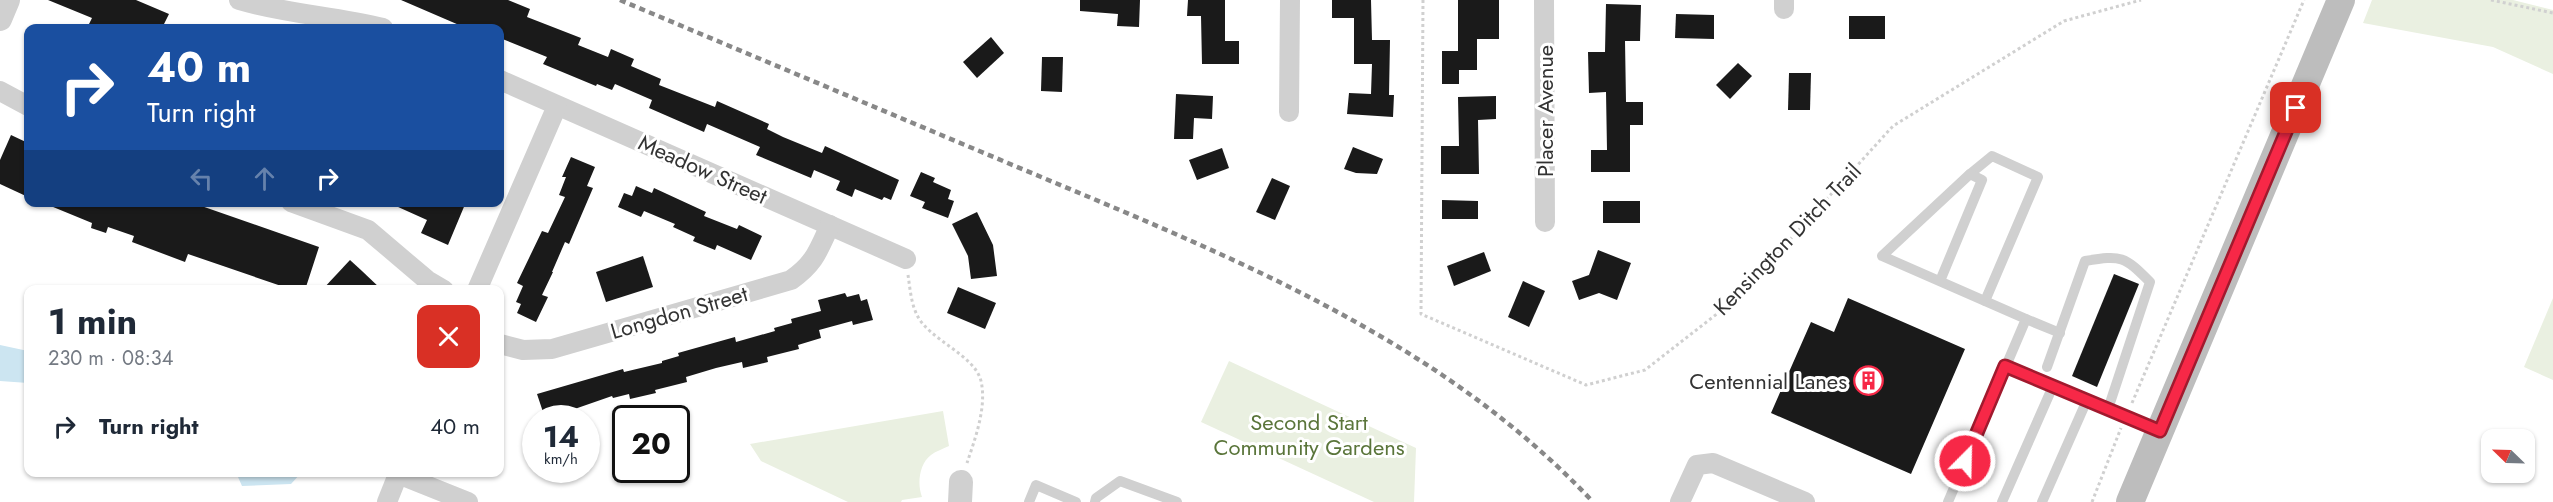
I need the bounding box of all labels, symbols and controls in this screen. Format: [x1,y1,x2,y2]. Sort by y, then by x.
text: 40 m [147,37,251,98]
street label: Placer Avenue [1529,45,1561,177]
icon: right [48,48,126,126]
pin [2270,82,2321,133]
icon: arrive [2279,91,2312,124]
text: Turn right [147,93,255,132]
street label: Meadow Street [633,126,773,212]
street label: Kensington Ditch Trail [1706,156,1868,322]
icon: left [185,162,218,195]
icon: ahead [248,162,281,195]
icon: right [311,162,344,195]
street label: Longdon Street [607,277,752,347]
text: 1 min [48,295,137,347]
button: close [417,305,480,368]
text: 230 m · 08:34 [48,344,173,373]
place label: Centennial Lanes [1689,365,1847,397]
building icon: Centennial Lanes [1852,365,1884,397]
speed limit sign: 20 [612,405,690,483]
park label: Second Start Community Gardens [1213,406,1405,463]
icon: right [48,410,81,443]
text: Turn right [99,410,199,442]
text: 40 m [430,410,480,442]
text: 14 [543,415,579,458]
position arrow [1933,429,1997,493]
north arrow [2481,429,2535,483]
map controls [2481,429,2535,483]
text: km/h [544,448,578,470]

